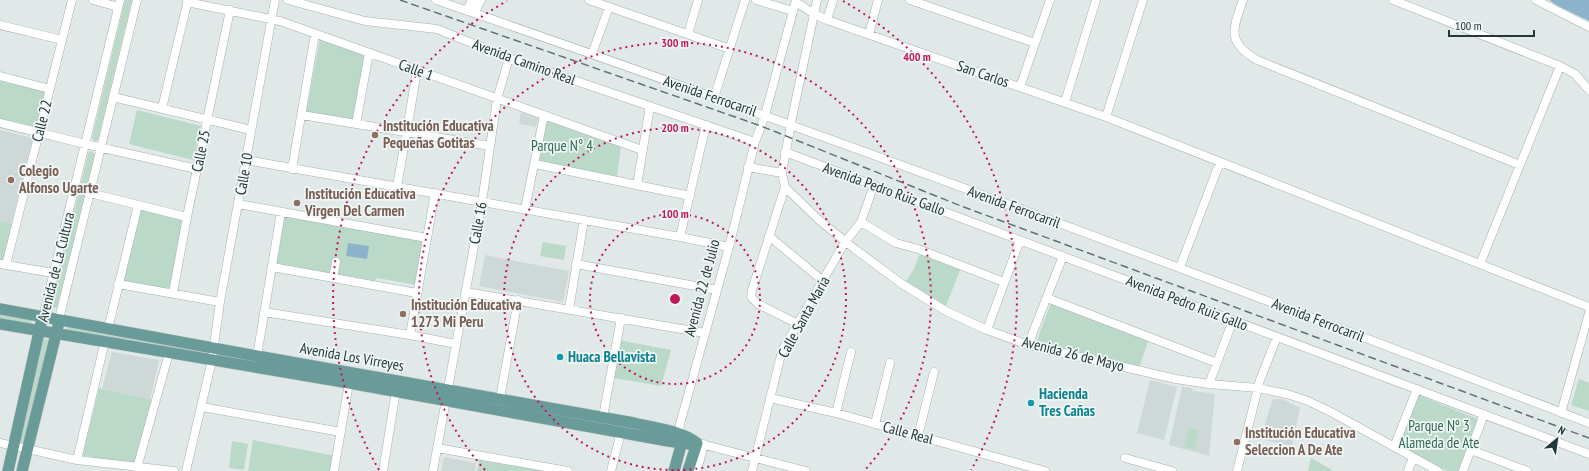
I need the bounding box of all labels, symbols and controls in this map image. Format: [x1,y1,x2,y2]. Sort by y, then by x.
scale bar [1449,12,1534,38]
text: 100 m [1455,18,1482,33]
street label: Avenida Camino Real [470,34,579,89]
text: 300 m [661,35,689,50]
text: 400 m [903,49,931,64]
street label: Calle 1 [396,54,436,85]
street label: San Carlos [955,56,1012,91]
street label: Avenida Ferrocarril [661,71,760,121]
street label: Calle 22 [27,98,56,144]
place label: Institución Educativa Pequeñas Gotitas [383,116,494,152]
text: 200 m [661,120,689,135]
street label: Calle 25 [187,128,214,174]
marker: Institución Educativa Pequeñas Gotitas [370,130,380,140]
park label: Parque N° 4 [531,136,593,155]
street label: Calle 10 [230,151,257,197]
street label: Avenida Pedro Ruiz Gallo [820,158,948,220]
place label: Colegio Alfonso Ugarte [18,161,99,197]
marker: Colegio Alfonso Ugarte [6,175,16,185]
street label: Avenida Ferrocarril [965,181,1064,232]
place label: Institución Educativa Virgen Del Carmen [304,184,416,220]
marker: Institución Educativa Virgen Del Carmen [292,198,302,208]
street label: Calle 16 [464,200,491,246]
text: 100 m [661,206,689,221]
street label: Avenida de La Cultura [33,210,78,324]
street label: Avenida 22 de Julio [679,237,724,339]
street label: Avenida Pedro Ruiz Gallo [1124,271,1251,335]
street label: Calle Santa María [773,273,834,361]
centre of rings [668,292,682,306]
street label: Avenida Ferrocarril [1269,293,1368,346]
place label: Institución Educativa 1273 Mi Peru [411,295,522,331]
marker: Institución Educativa 1273 Mi Peru [398,309,408,319]
street label: Avenida 26 de Mayo [1020,332,1126,375]
street label: Avenida Los Virreyes [299,338,406,375]
place label: Huaca Bellavista [568,347,656,366]
marker: Huaca Bellavista [555,352,565,362]
place label: Hacienda Tres Cañas [1039,384,1095,420]
marker: Hacienda Tres Cañas [1026,398,1036,408]
park label: Parque Nº 3 Alameda de Ate [1399,416,1479,452]
street label: Calle Real [881,417,936,448]
north arrow [1537,419,1577,459]
place label: Institución Educativa Seleccion A De Ate [1245,423,1356,459]
text: N [1556,423,1568,438]
marker: Institución Educativa Seleccion A De Ate [1232,437,1242,447]

